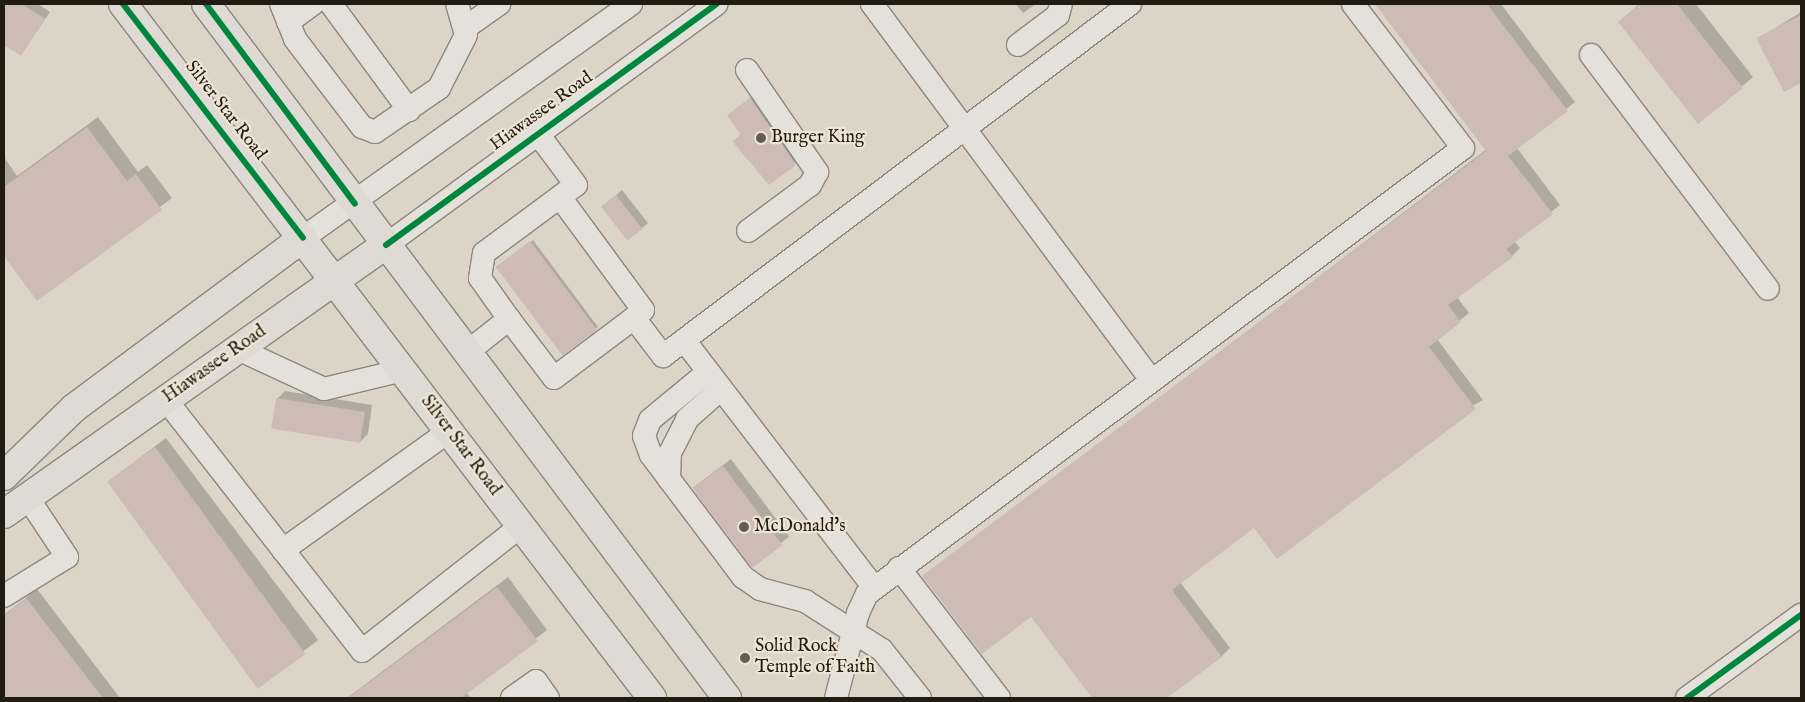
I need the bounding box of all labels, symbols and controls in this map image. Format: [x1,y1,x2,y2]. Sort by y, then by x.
street label: Silver Star Road [180,57,270,165]
street label: Hiawassee Road [487,68,597,156]
place label: Burger King [771,127,865,149]
marker: Burger King [755,132,767,144]
street label: Hiawassee Road [159,321,271,409]
street label: Silver Star Road [415,392,505,500]
place label: McDonald's [754,516,846,538]
marker: McDonald's [738,521,750,533]
place label: Solid Rock Temple of Faith [755,637,875,680]
marker: Solid Rock Temple of Faith [739,652,751,664]

